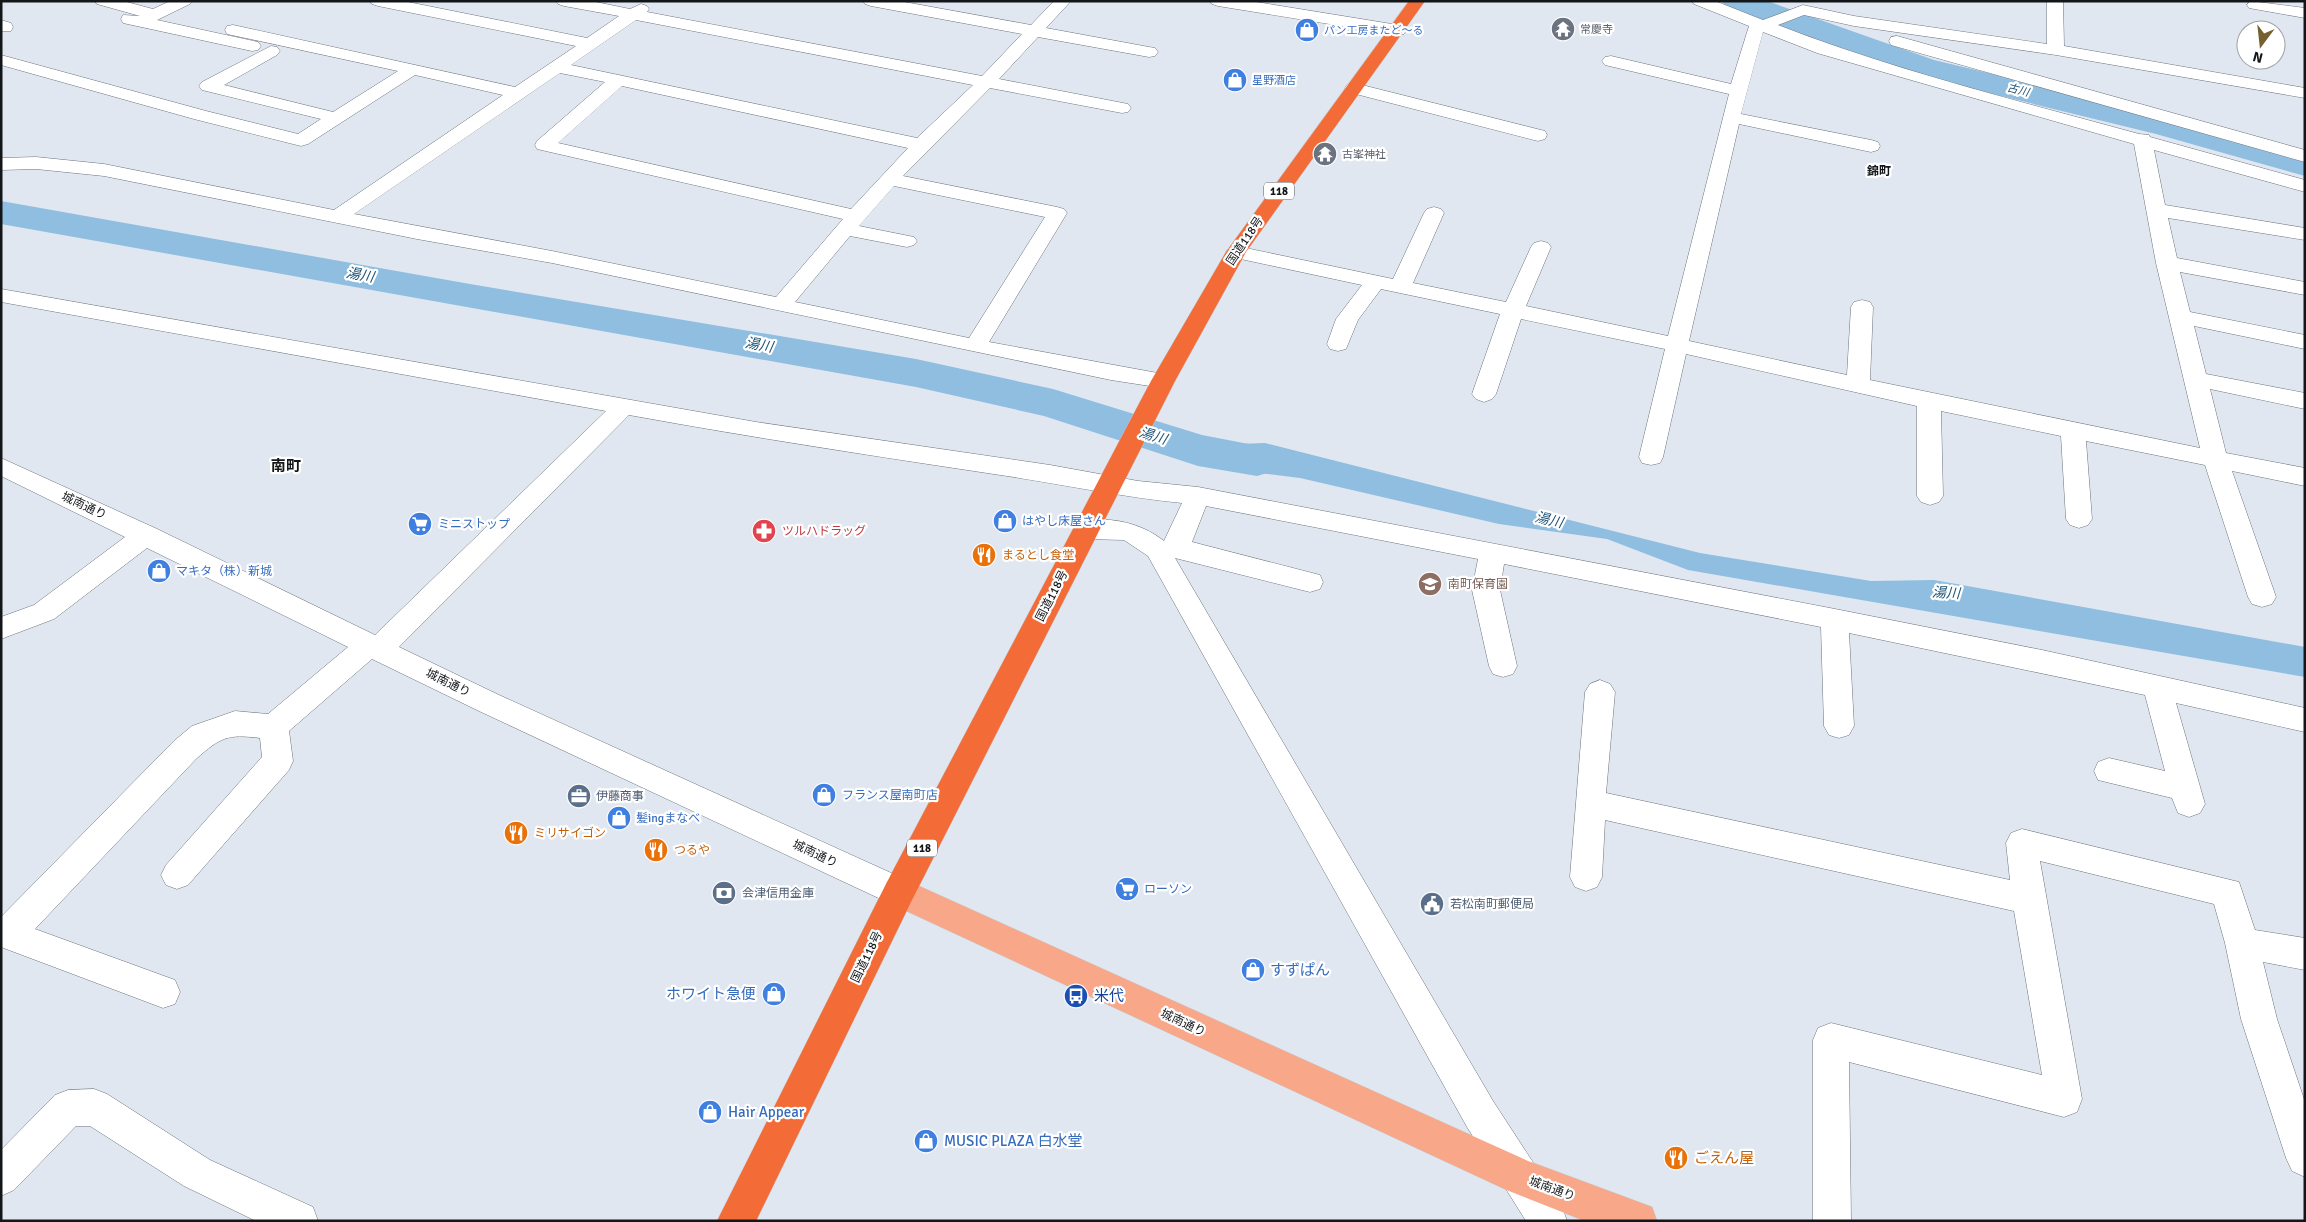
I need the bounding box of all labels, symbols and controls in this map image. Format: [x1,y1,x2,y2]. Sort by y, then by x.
temple icon: 常慶寺 [1550,16,1576,42]
shop icon: パン工房またど～る [1294,17,1320,43]
north arrow [2236,20,2286,70]
place label: 常慶寺 [1580,23,1613,36]
place label: パン工房またど～る [1324,24,1424,37]
text: N [2251,48,2265,67]
shop icon: 星野酒店 [1222,67,1248,93]
place label: 星野酒店 [1252,74,1296,87]
water label: 古川 [2006,81,2031,99]
temple icon: 古峯神社 [1312,141,1338,167]
place label: 古峯神社 [1342,148,1386,161]
district label: 錦町 [1866,164,1891,179]
road number: 118 [1264,182,1294,200]
street label: 国道118号 [1223,214,1267,268]
water label: 湯川 [345,264,377,286]
water label: 湯川 [744,334,776,356]
water label: 湯川 [1137,424,1171,449]
district label: 南町 [271,457,301,475]
street label: 城南通り [59,489,109,523]
shop icon: はやし床屋さん [992,508,1018,534]
water label: 湯川 [1533,509,1567,532]
supermarket icon: ミニストップ [407,511,433,537]
place label: はやし床屋さん [1022,514,1106,529]
place label: ミニストップ [438,517,510,532]
pharmacy icon: ツルハドラッグ [751,518,777,544]
place label: ツルハドラッグ [782,524,866,539]
restaurant icon: まるとし食堂 [971,542,997,568]
place label: まるとし食堂 [1002,548,1074,563]
shop icon: マキタ（株）新城 [146,558,172,584]
place label: マキタ（株）新城 [176,564,272,579]
street label: 国道118号 [1033,568,1071,624]
school or university icon: 南町保育園 [1417,571,1443,597]
place label: 南町保育園 [1448,577,1508,592]
water label: 湯川 [1932,584,1962,602]
street label: 城南通り [423,666,473,700]
shop icon: フランス屋南町店 [811,782,837,808]
office icon: 伊藤商事 [566,783,592,809]
place label: フランス屋南町店 [842,788,938,803]
place label: 伊藤商事 [596,789,644,804]
shop icon: 髪ingまなべ [606,805,632,831]
place label: 髪ingまなべ [636,811,700,826]
restaurant icon: ミリサイゴン [503,820,529,846]
place label: ミリサイゴン [534,826,606,841]
restaurant icon: つるや [643,837,669,863]
street label: 城南通り [790,837,840,871]
road number: 118 [907,840,937,856]
place label: つるや [674,843,710,858]
supermarket icon: ローソン [1114,876,1140,902]
bank icon: 会津信用金庫 [711,880,737,906]
place label: ローソン [1144,882,1192,897]
place label: 会津信用金庫 [742,886,814,901]
public building icon: 若松南町郵便局 [1419,891,1445,917]
place label: 若松南町郵便局 [1450,897,1534,912]
street label: 国道118号 [848,929,886,985]
shop icon: すずぱん [1240,957,1266,983]
place label: すずぱん [1270,961,1330,979]
shop icon: ホワイト急便 [761,981,787,1007]
bus stop icon: 米代 [1063,983,1089,1009]
place label: ホワイト急便 [666,985,756,1003]
place label: 米代 [1094,987,1124,1005]
street label: 城南通り [1158,1006,1208,1040]
shop icon: Hair Appear [697,1099,723,1125]
place label: Hair Appear [728,1103,805,1121]
shop icon: MUSIC PLAZA 白水堂 [913,1128,939,1154]
place label: MUSIC PLAZA 白水堂 [944,1132,1082,1150]
restaurant icon: ごえん屋 [1663,1145,1689,1171]
place label: ごえん屋 [1694,1149,1754,1167]
street label: 城南通り [1527,1174,1577,1204]

